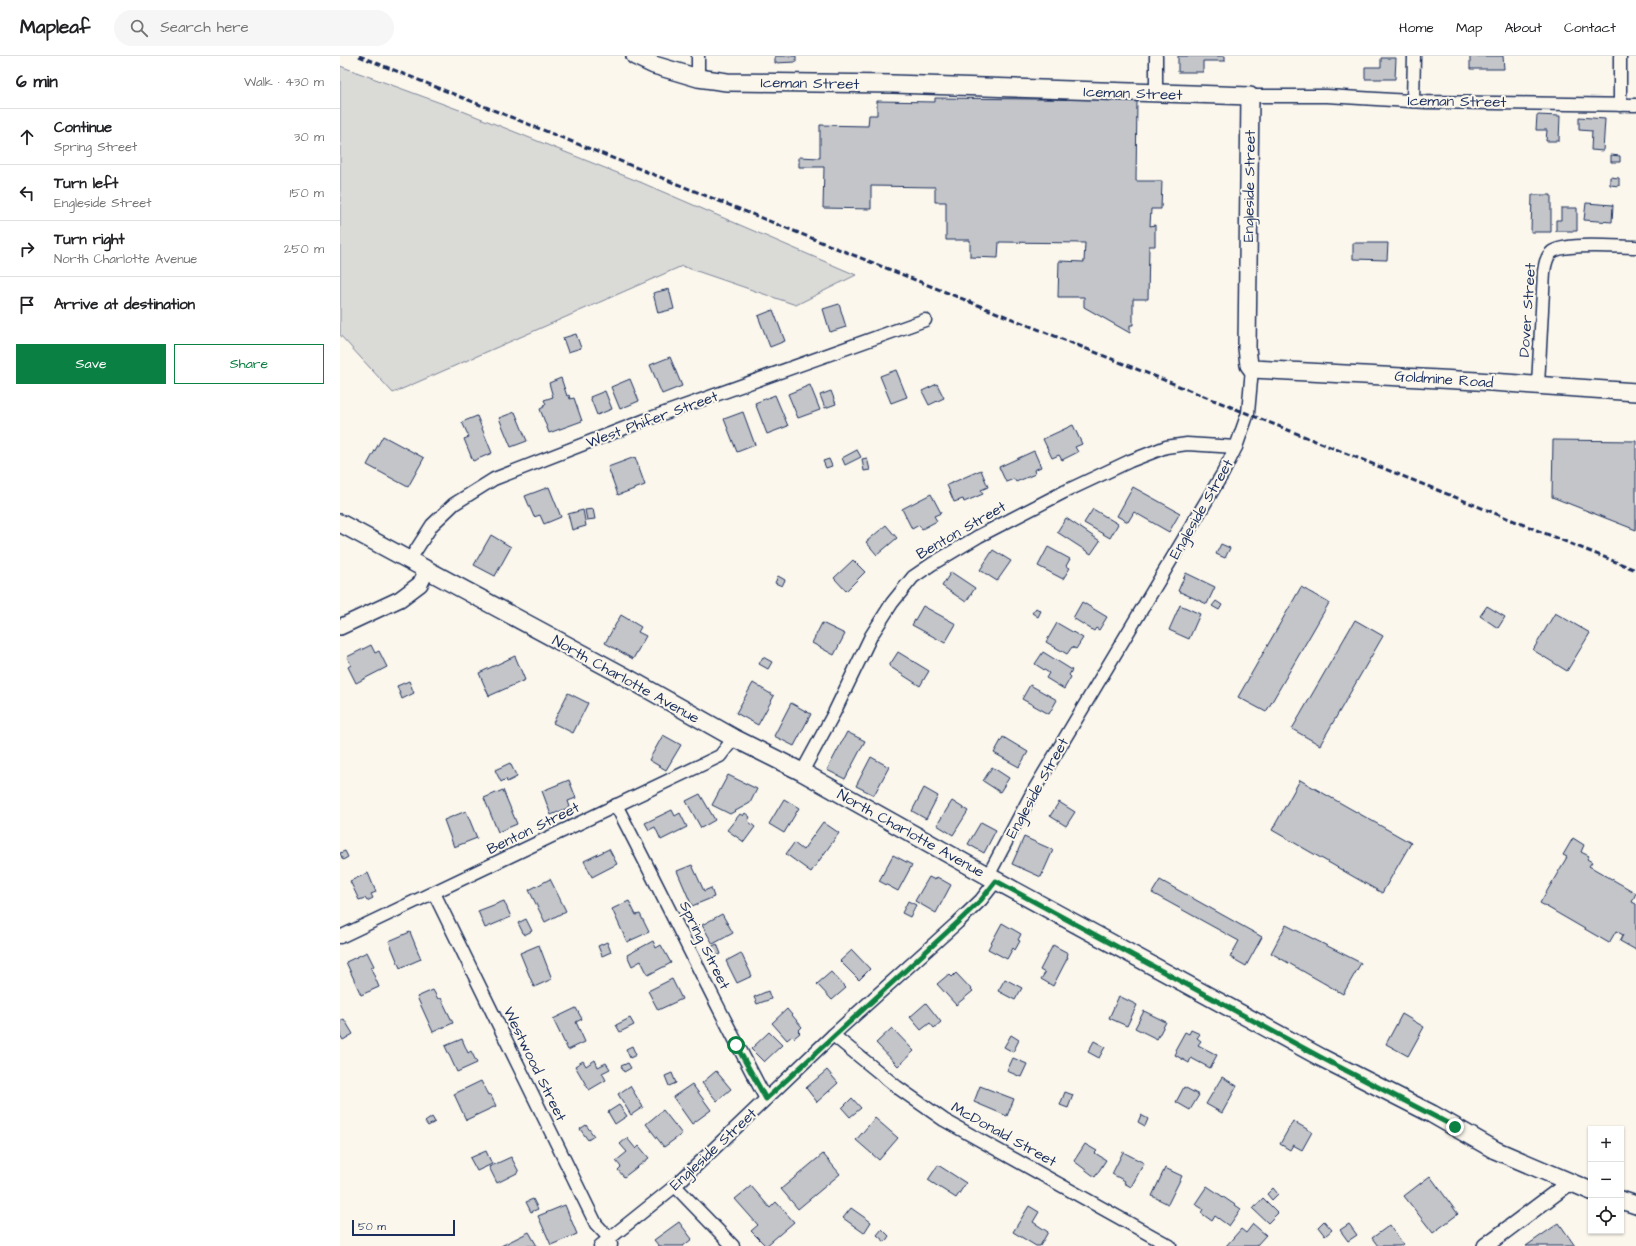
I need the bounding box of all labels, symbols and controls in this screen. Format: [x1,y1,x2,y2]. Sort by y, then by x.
search box [114,10,394,46]
text: Mapleaf [20,14,90,41]
icon: search [128,17,150,39]
text: Search here [160,17,249,38]
text: Home [1399,18,1434,38]
text: Map [1456,18,1482,38]
text: About [1504,18,1542,38]
text: Contact [1564,18,1616,38]
text: 6 min [16,70,58,94]
street label: Iceman Street [760,72,860,95]
text: Walk · 430 m [244,73,324,91]
street label: Iceman Street [1083,81,1183,106]
street label: Iceman Street [1407,90,1507,113]
text: Continue [54,117,112,138]
icon: ahead [16,126,38,148]
text: 30 m [294,128,324,146]
street label: Engleside Street [1238,130,1262,242]
text: Spring Street [54,138,137,156]
text: Turn left [54,173,118,194]
icon: left [16,182,38,204]
text: 150 m [290,184,324,202]
text: Engleside Street [54,194,151,212]
text: Turn right [54,229,125,250]
icon: right [16,238,38,260]
text: 250 m [284,240,324,258]
text: North Charlotte Avenue [54,250,197,268]
street label: Dover Street [1514,262,1541,358]
icon: arrive [16,294,38,316]
text: Arrive at destination [54,294,195,315]
button: Save [16,344,166,384]
button: Share [174,344,324,384]
street label: Goldmine Road [1394,366,1494,393]
street label: West Phifer Street [583,386,721,453]
street label: Engleside Street [1164,455,1240,564]
street label: Benton Street [912,496,1010,565]
street label: North Charlotte Avenue [548,630,703,729]
street label: Engleside Street [1001,734,1075,843]
street label: North Charlotte Avenue [833,784,988,883]
street label: Benton Street [483,797,583,860]
street label: Spring Street [673,897,735,993]
street label: Westwood Street [498,1004,571,1125]
route start [727,1036,745,1054]
street label: McDonald Street [947,1097,1060,1172]
street label: Engleside Street [665,1103,762,1196]
route end [1446,1118,1464,1136]
map controls [1588,1126,1624,1234]
button: + [1588,1126,1624,1162]
button: − [1588,1162,1624,1198]
button: locate [1588,1198,1624,1234]
scale bar [352,1218,455,1237]
text: 50 m [358,1219,386,1234]

